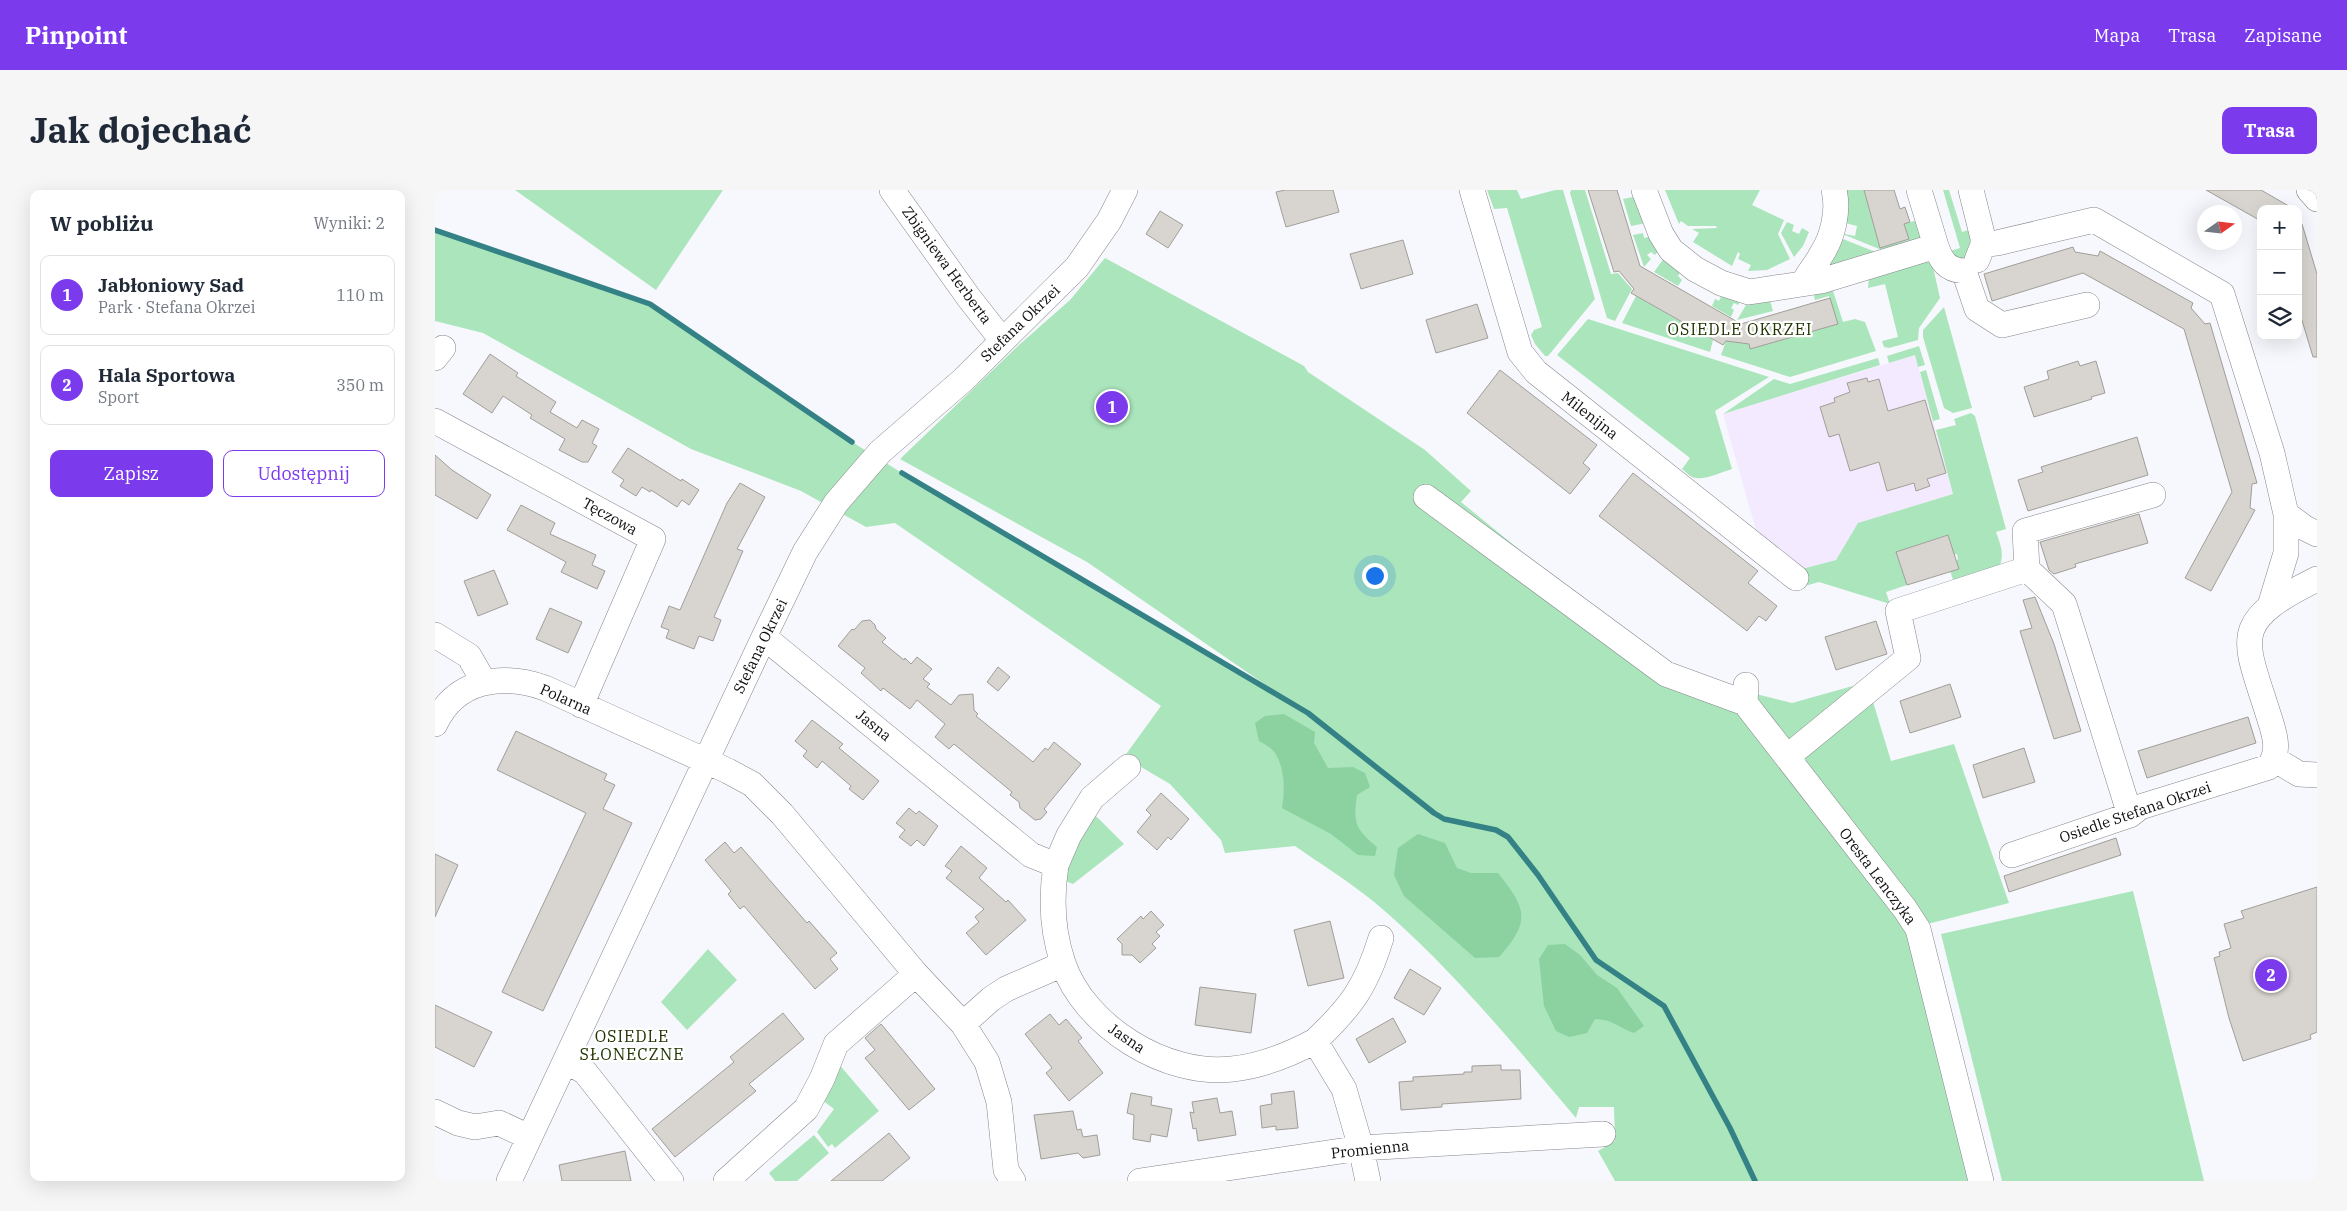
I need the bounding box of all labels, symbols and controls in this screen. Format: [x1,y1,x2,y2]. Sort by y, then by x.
text: Pinpoint [25,19,127,51]
text: Mapa [2094,24,2140,47]
text: Trasa [2168,24,2216,47]
text: Zapisane [2244,24,2322,47]
text: Jak dojechać [30,107,251,153]
button: Trasa [2222,107,2317,154]
street label: Zbigniewa Herberta [898,202,996,328]
north arrow [2197,205,2242,250]
map controls [2257,205,2302,340]
button: + [2257,205,2302,250]
text: W pobliżu [50,209,153,237]
text: Wyniki: 2 [313,213,385,233]
button: − [2257,250,2302,295]
text: Jabłoniowy Sad [98,273,244,297]
street label: Stefana Okrzei [976,280,1064,366]
text: 1 [62,285,72,305]
text: 110 m [336,285,384,305]
button: layers [2257,295,2302,340]
text: Park · Stefana Okrzei [98,297,256,317]
district label: OSIEDLE OKRZEI [1668,319,1812,339]
text: Hala Sportowa [98,363,235,387]
text: 2 [62,375,72,395]
text: 350 m [336,375,384,395]
text: Sport [98,387,139,407]
street label: Milenijna [1558,387,1622,443]
pin: 1 [1096,388,1128,426]
button: Zapisz [50,450,213,497]
button: Udostępnij [223,450,385,497]
street label: Tęczowa [579,493,641,539]
your location [1362,563,1388,589]
street label: Stefana Okrzei [729,595,791,697]
street label: Polarna [537,679,595,719]
street label: Jasna [852,705,896,745]
street label: Osiedle Stefana Okrzei [2057,777,2214,847]
street label: Oresta Lenczyka [1835,824,1921,928]
pin: 2 [2255,956,2287,994]
street label: Jasna [1105,1019,1149,1057]
district label: OSIEDLE SŁONECZNE [580,1026,684,1064]
street label: Promienna [1330,1135,1410,1163]

